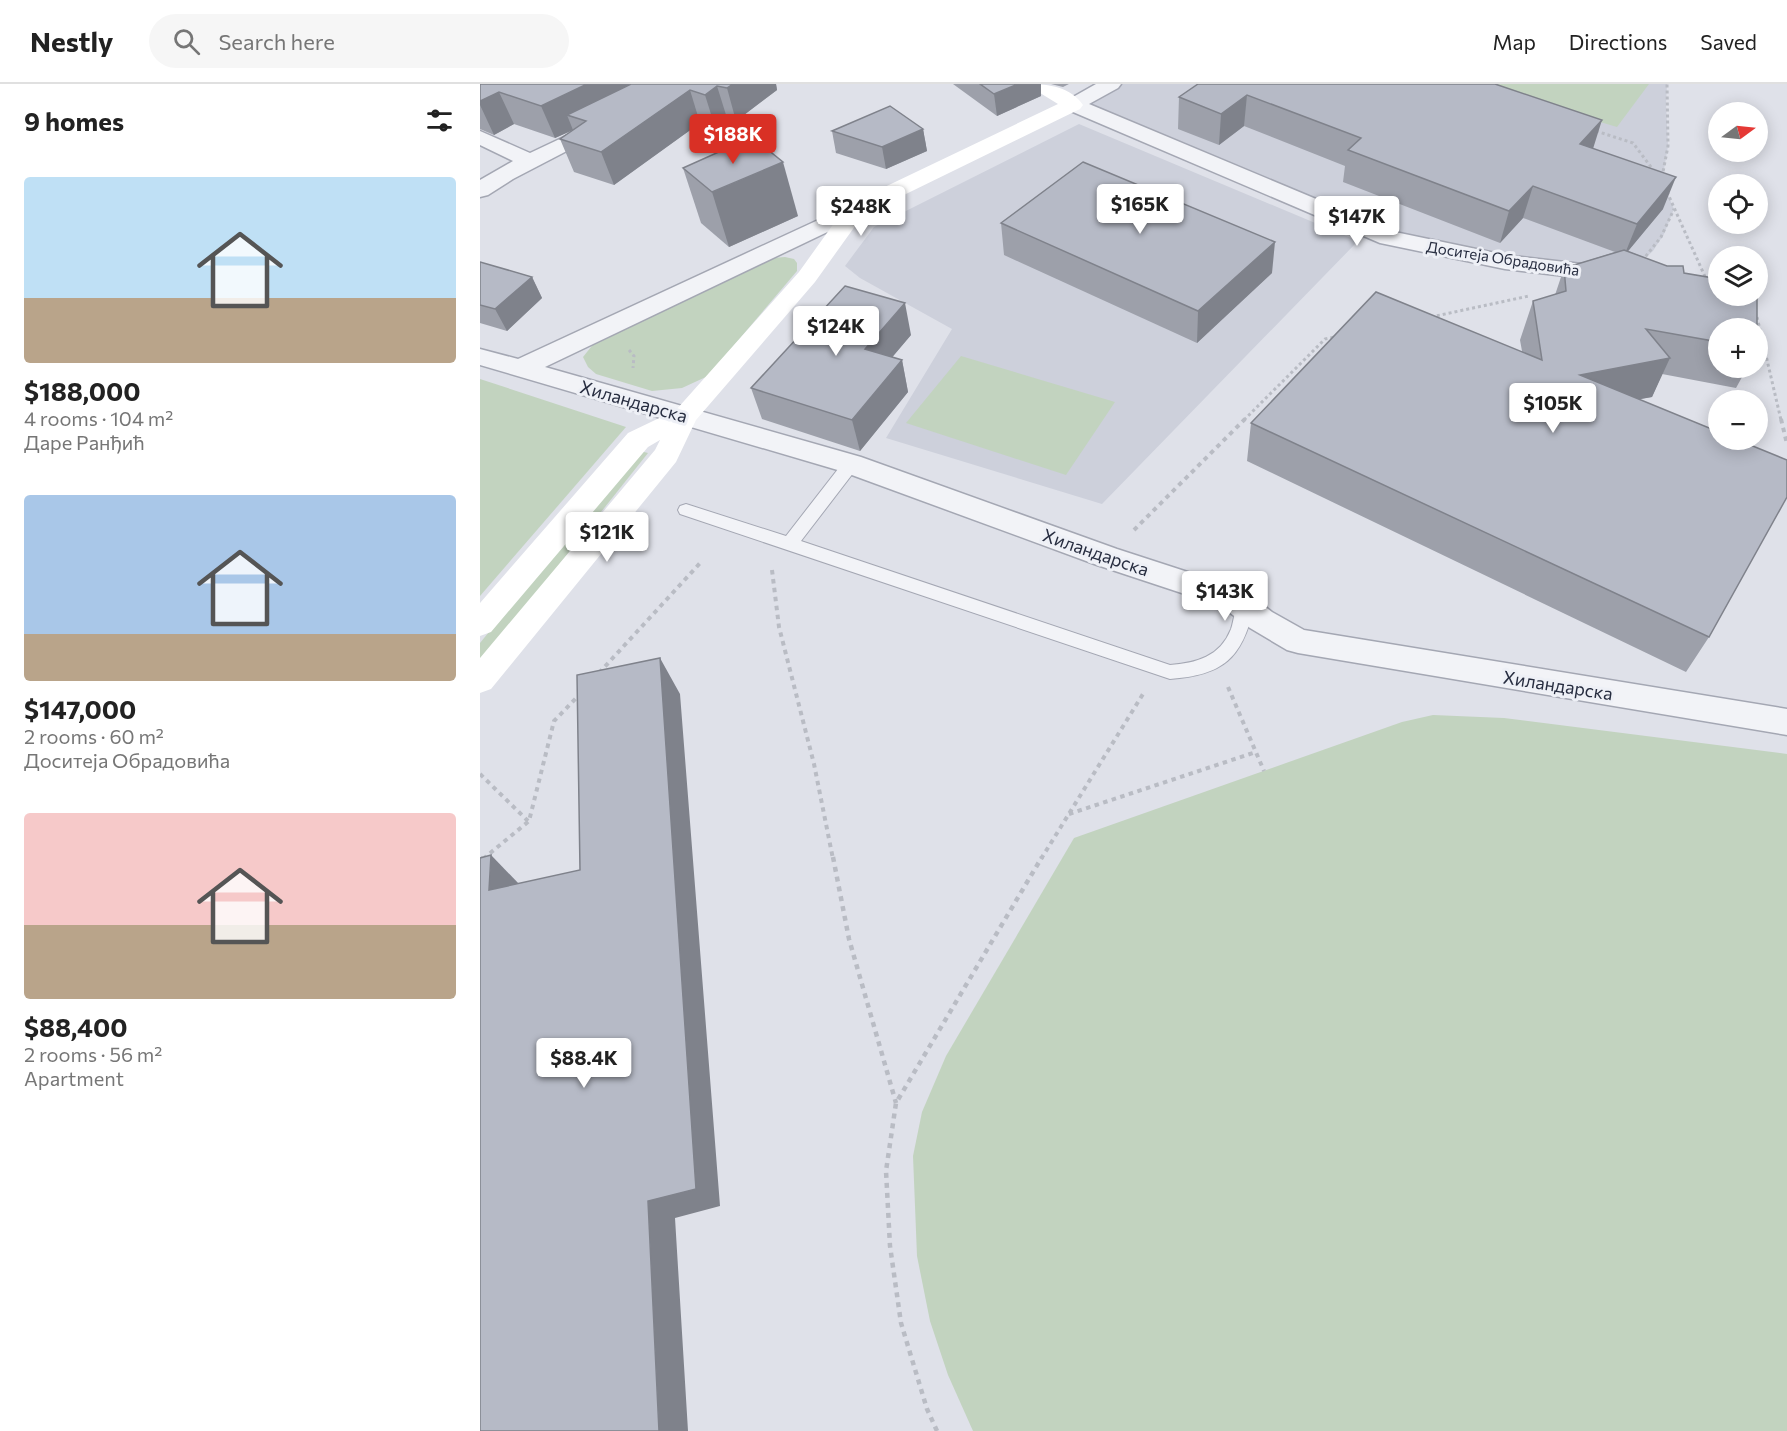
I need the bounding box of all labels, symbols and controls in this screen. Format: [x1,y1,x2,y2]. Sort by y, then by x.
search box [149,14,569,68]
text: Nestly [30,24,113,58]
icon: search [170,25,203,58]
text: Search here [218,28,335,55]
text: Map [1493,29,1536,54]
text: Directions [1569,29,1667,54]
text: Saved [1700,29,1757,54]
north arrow [1708,102,1768,162]
map controls [1708,102,1768,450]
icon: filters [423,104,456,137]
text: 9 homes [24,105,124,136]
pin: $188K [691,114,775,165]
text: $188K [703,121,763,145]
button: locate [1708,174,1768,234]
pin: $165K [1098,184,1182,235]
pin: $248K [819,186,903,237]
text: $165K [1111,191,1169,215]
text: $248K [830,193,892,217]
pin: $147K [1315,196,1399,247]
text: $147K [1328,203,1386,227]
icon: home [186,216,294,324]
street label: Доситеја Обрадовића [1425,237,1581,279]
button: layers [1708,246,1768,306]
pin: $124K [794,306,878,357]
text: $124K [807,313,865,337]
button: + [1708,318,1768,378]
text: $188,000 [24,375,140,406]
street label: Хиландарска [578,375,690,427]
pin: $105K [1511,383,1595,434]
text: $105K [1523,390,1583,414]
button: − [1708,390,1768,450]
text: 4 rooms · 104 m² [24,406,173,430]
text: Даре Ранђић [24,430,145,454]
pin: $121K [565,512,649,563]
text: $121K [580,519,634,543]
street label: Хиландарска [1040,524,1152,580]
icon: home [186,534,294,642]
pin: $143K [1183,571,1267,622]
text: $143K [1196,578,1254,602]
street label: Хиландарска [1502,665,1614,705]
text: $147,000 [24,693,136,724]
text: 2 rooms · 60 m² [24,724,164,748]
text: Доситеја Обрадовића [24,748,230,772]
icon: home [186,852,294,960]
text: $88,400 [24,1011,128,1042]
pin: $88.4K [535,1038,633,1089]
text: 2 rooms · 56 m² [24,1042,162,1066]
text: $88.4K [550,1045,618,1069]
text: Apartment [24,1066,124,1090]

